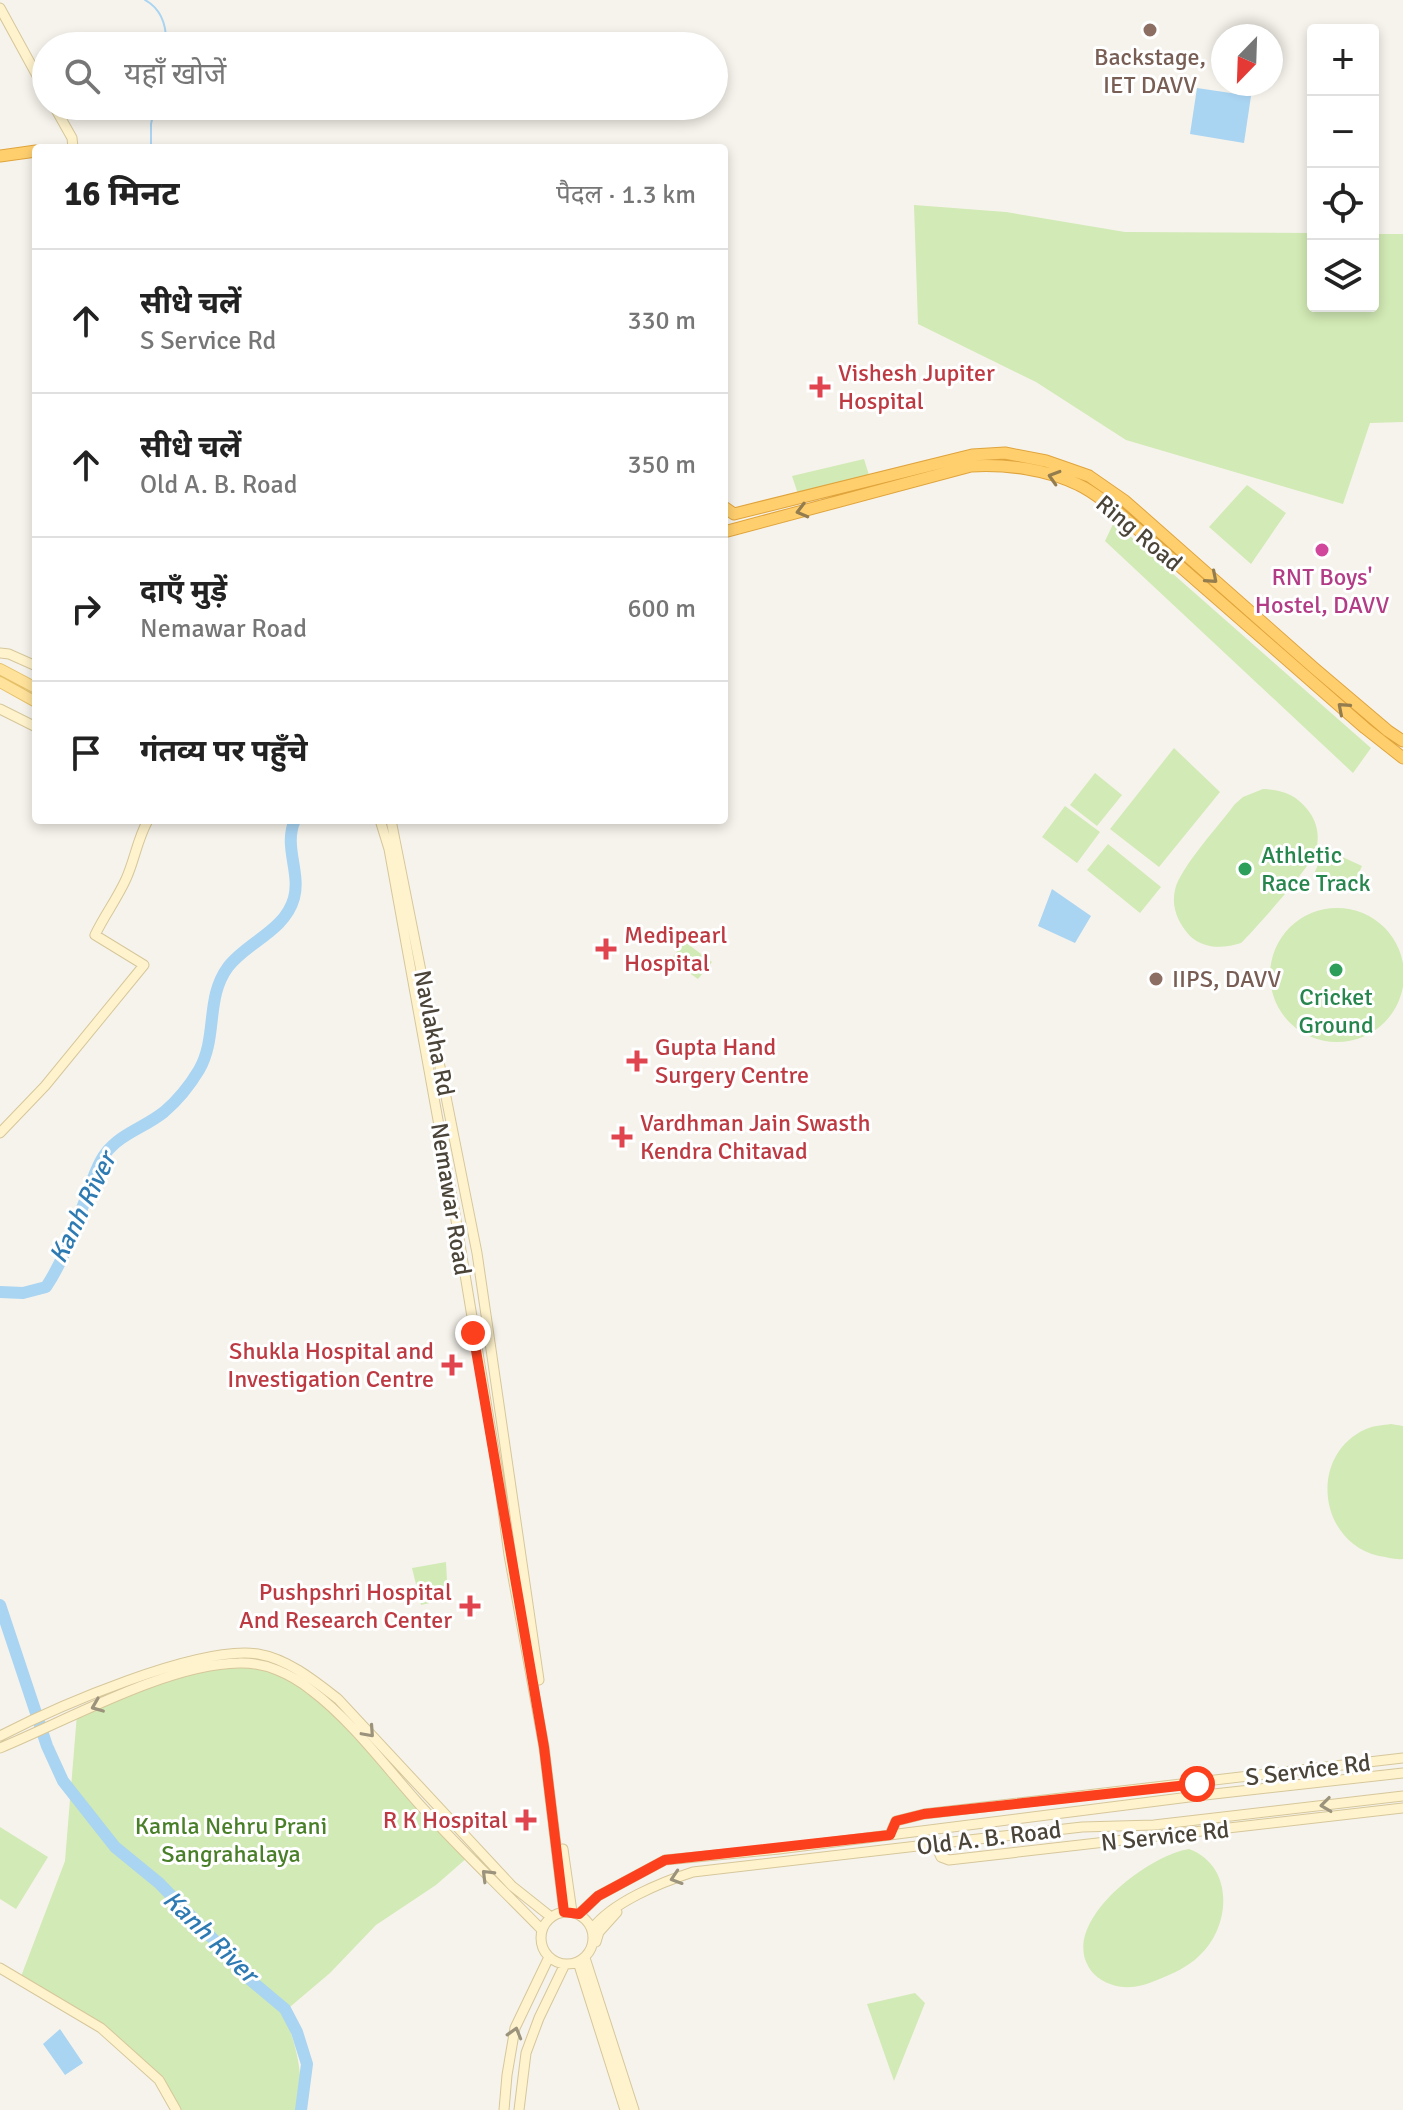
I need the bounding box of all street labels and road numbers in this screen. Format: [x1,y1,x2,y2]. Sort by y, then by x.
street label: Ring Road [1090,488,1188,578]
street label: Navlakha Rd [407,967,461,1099]
street label: Nemawar Road [424,1121,478,1277]
street label: S Service Rd [1244,1747,1372,1793]
street label: Old A. B. Road [915,1814,1063,1862]
street label: N Service Rd [1099,1814,1231,1858]

